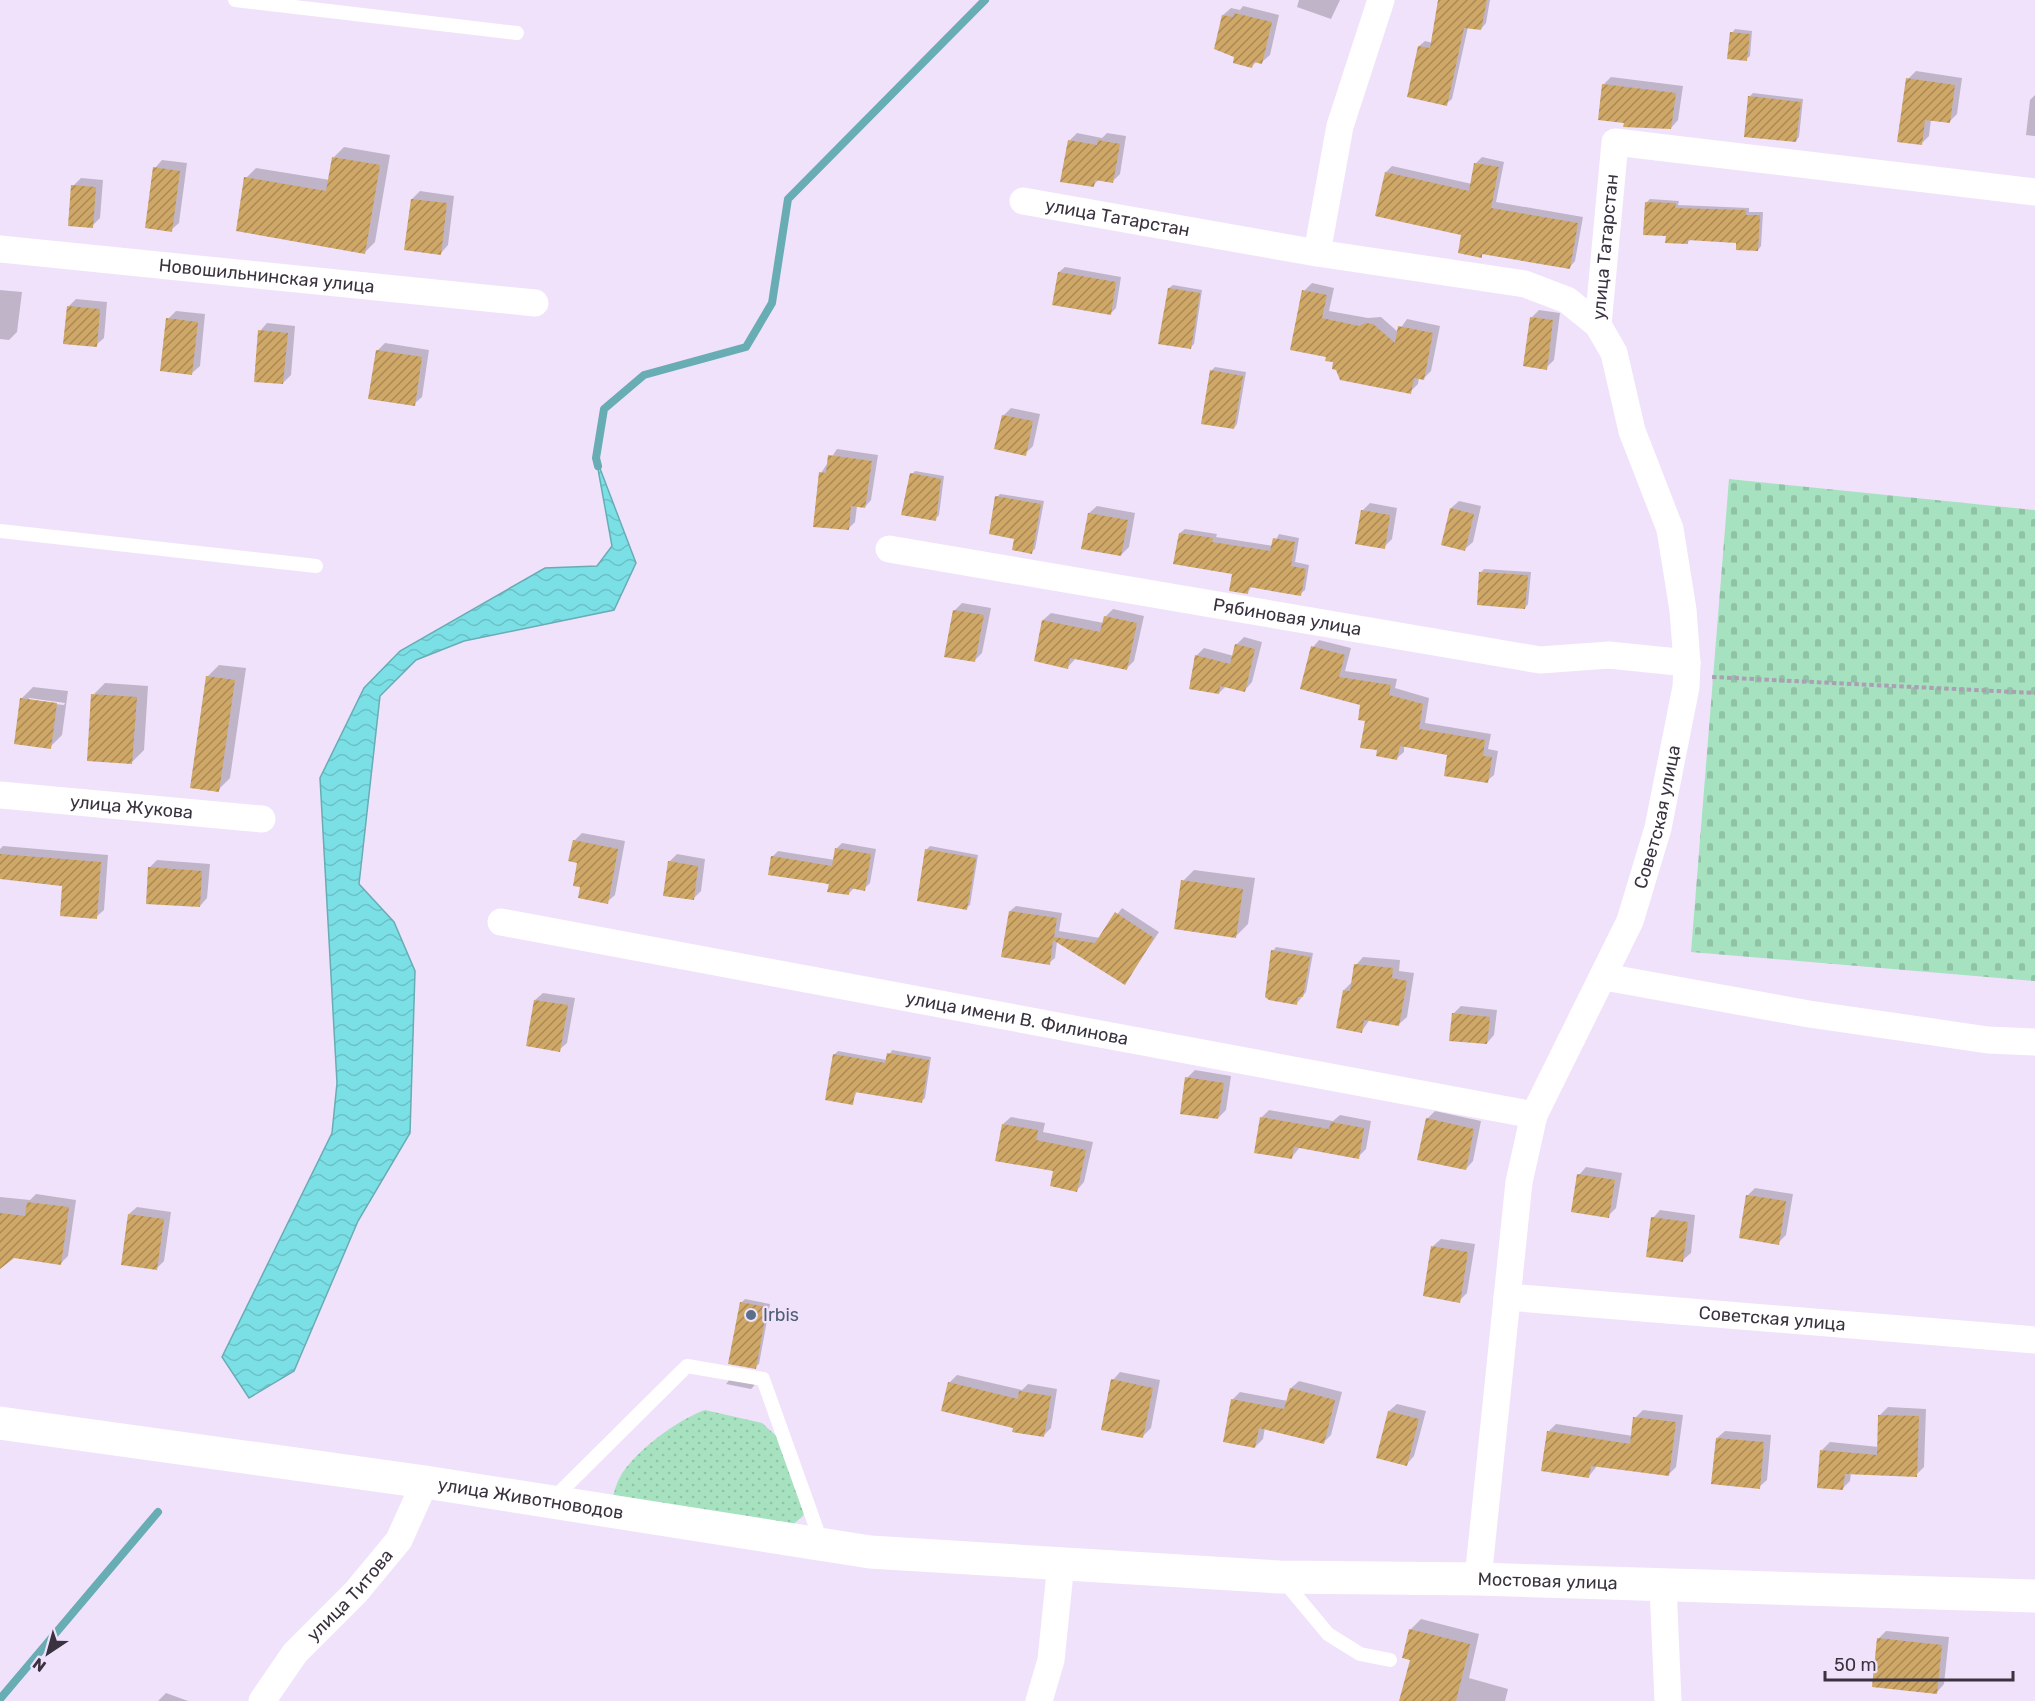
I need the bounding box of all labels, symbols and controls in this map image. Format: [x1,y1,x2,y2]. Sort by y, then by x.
street label: улица Татарстан [1588,173,1623,321]
street label: улица Татарстан [1043,194,1192,241]
street label: Новошильнинская улица [158,254,376,298]
street label: Рябиновая улица [1211,593,1363,640]
street label: Советская улица [1629,743,1685,892]
street label: улица Жукова [69,790,194,824]
street label: улица имени В. Филинова [904,987,1130,1050]
street label: Советская улица [1698,1302,1846,1336]
place label: Irbis [763,1304,799,1326]
marker: Irbis [744,1308,758,1322]
street label: улица Животноводов [436,1473,625,1524]
street label: улица Титова [302,1545,398,1646]
street label: Мостовая улица [1477,1568,1618,1594]
north arrow [18,1623,78,1683]
scale bar [1825,1644,2012,1682]
text: N [29,1654,50,1676]
text: 50 m [1834,1654,1877,1676]

